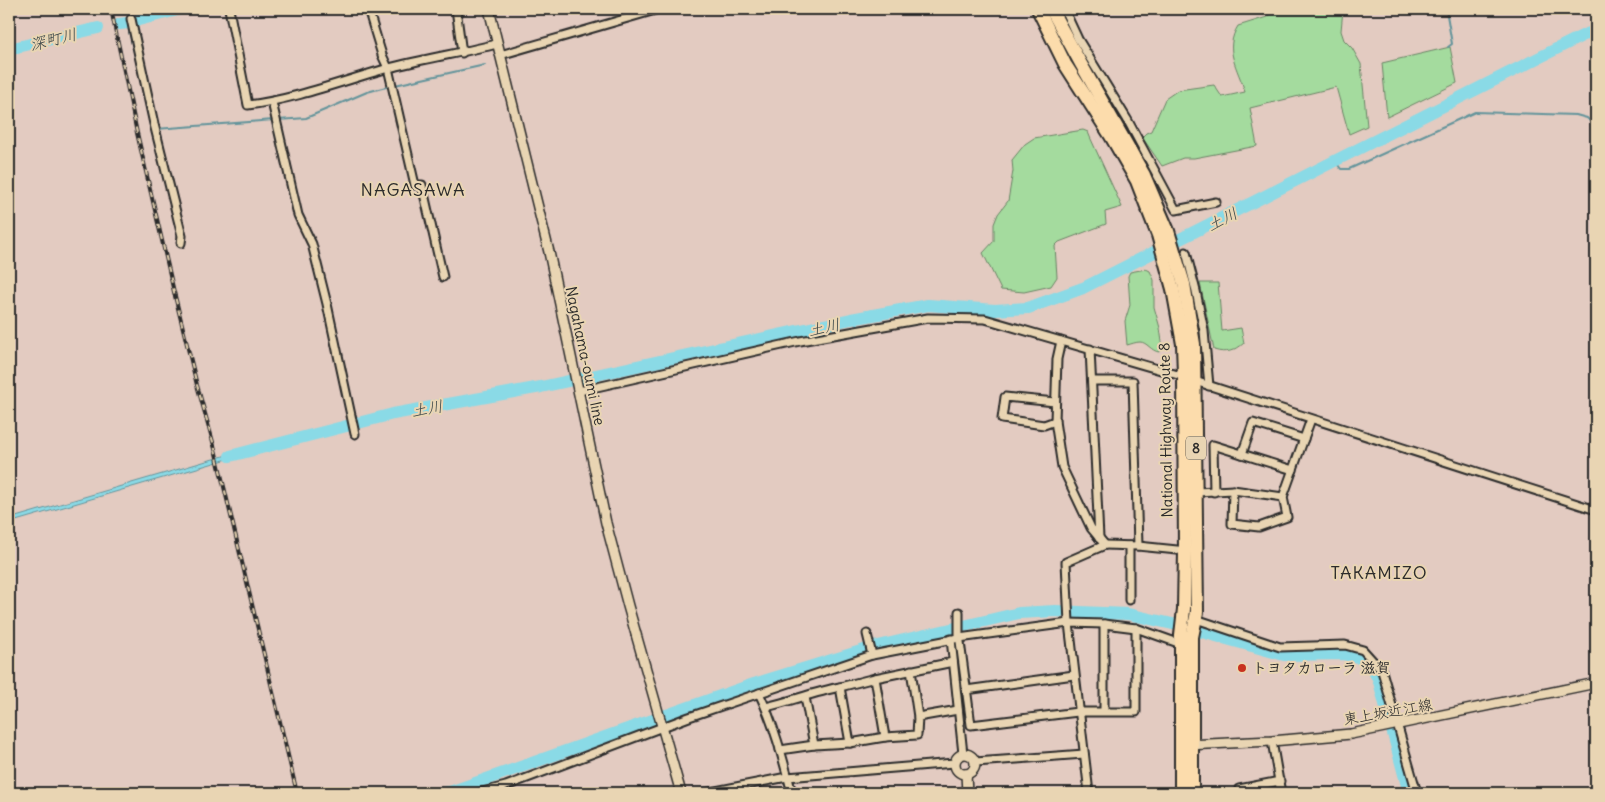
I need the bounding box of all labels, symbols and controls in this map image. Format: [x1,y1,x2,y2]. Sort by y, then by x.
water label: 深町川 [27,23,79,55]
district label: NAGASAWA [360,178,466,201]
water label: 土川 [1203,203,1241,235]
street label: Nagahama-oumi line [561,285,610,427]
water label: 土川 [806,314,842,340]
street label: National Highway Route 8 [1154,342,1177,518]
water label: 土川 [409,395,445,421]
road number: 8 [1186,436,1206,459]
district label: TAKAMIZO [1330,561,1428,584]
place label: トヨタカローラ 滋賀 [1252,658,1391,677]
marker: トヨタカローラ 滋賀 [1236,662,1248,674]
street label: 東上坂近江線 [1342,694,1434,729]

